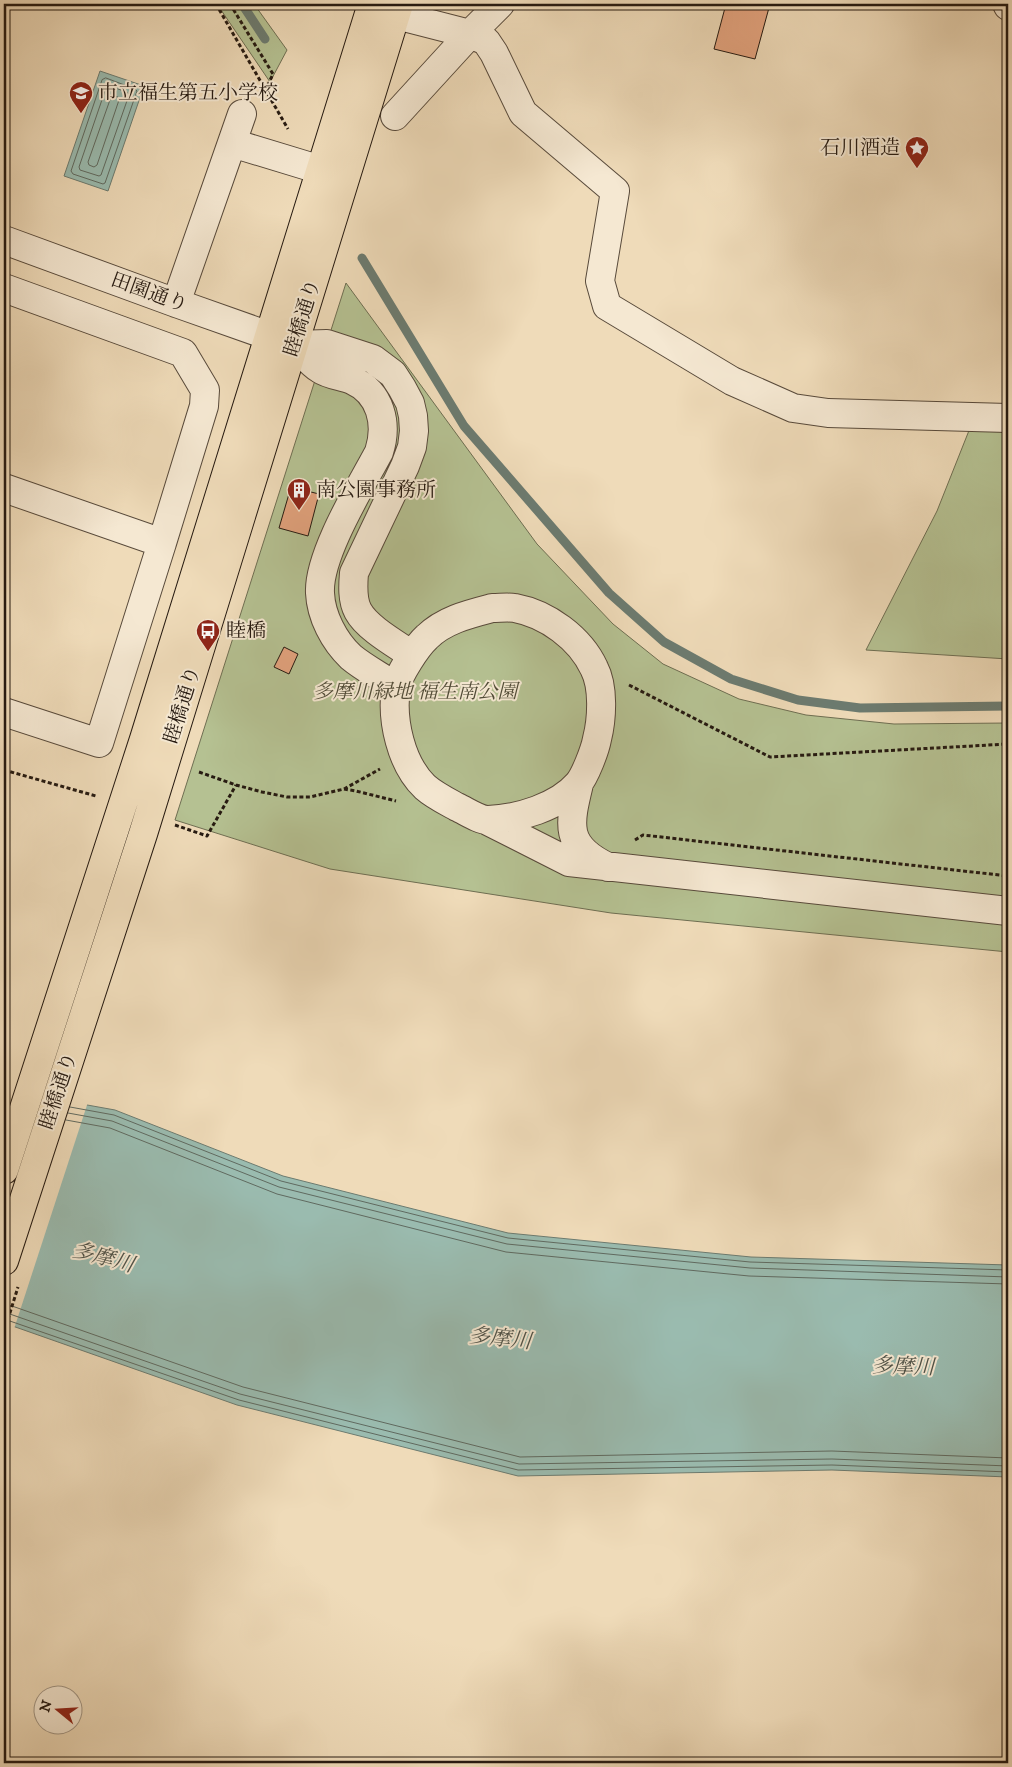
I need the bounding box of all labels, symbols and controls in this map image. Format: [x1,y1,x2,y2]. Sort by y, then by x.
school or university icon: 市立福生第五小学校 [68,80,94,114]
place label: 市立福生第五小学校 [98,81,278,106]
place icon: 石川酒造 [904,135,930,169]
place label: 石川酒造 [820,136,900,161]
street label: 田園通り [107,268,191,318]
street label: 睦橋通り [279,276,327,360]
building icon: 南公園事務所 [286,477,312,511]
place label: 南公園事務所 [316,478,436,503]
bus stop icon: 睦橋 [195,618,221,652]
place label: 睦橋 [226,619,266,644]
street label: 睦橋通り [159,663,207,747]
park label: 多摩川緑地 福生南公園 [313,680,520,705]
street label: 睦橋通り [35,1049,83,1133]
water label: 多摩川 [69,1237,139,1279]
water label: 多摩川 [467,1323,535,1355]
water label: 多摩川 [871,1353,937,1381]
north arrow [32,1684,82,1734]
text: N [36,1698,57,1715]

